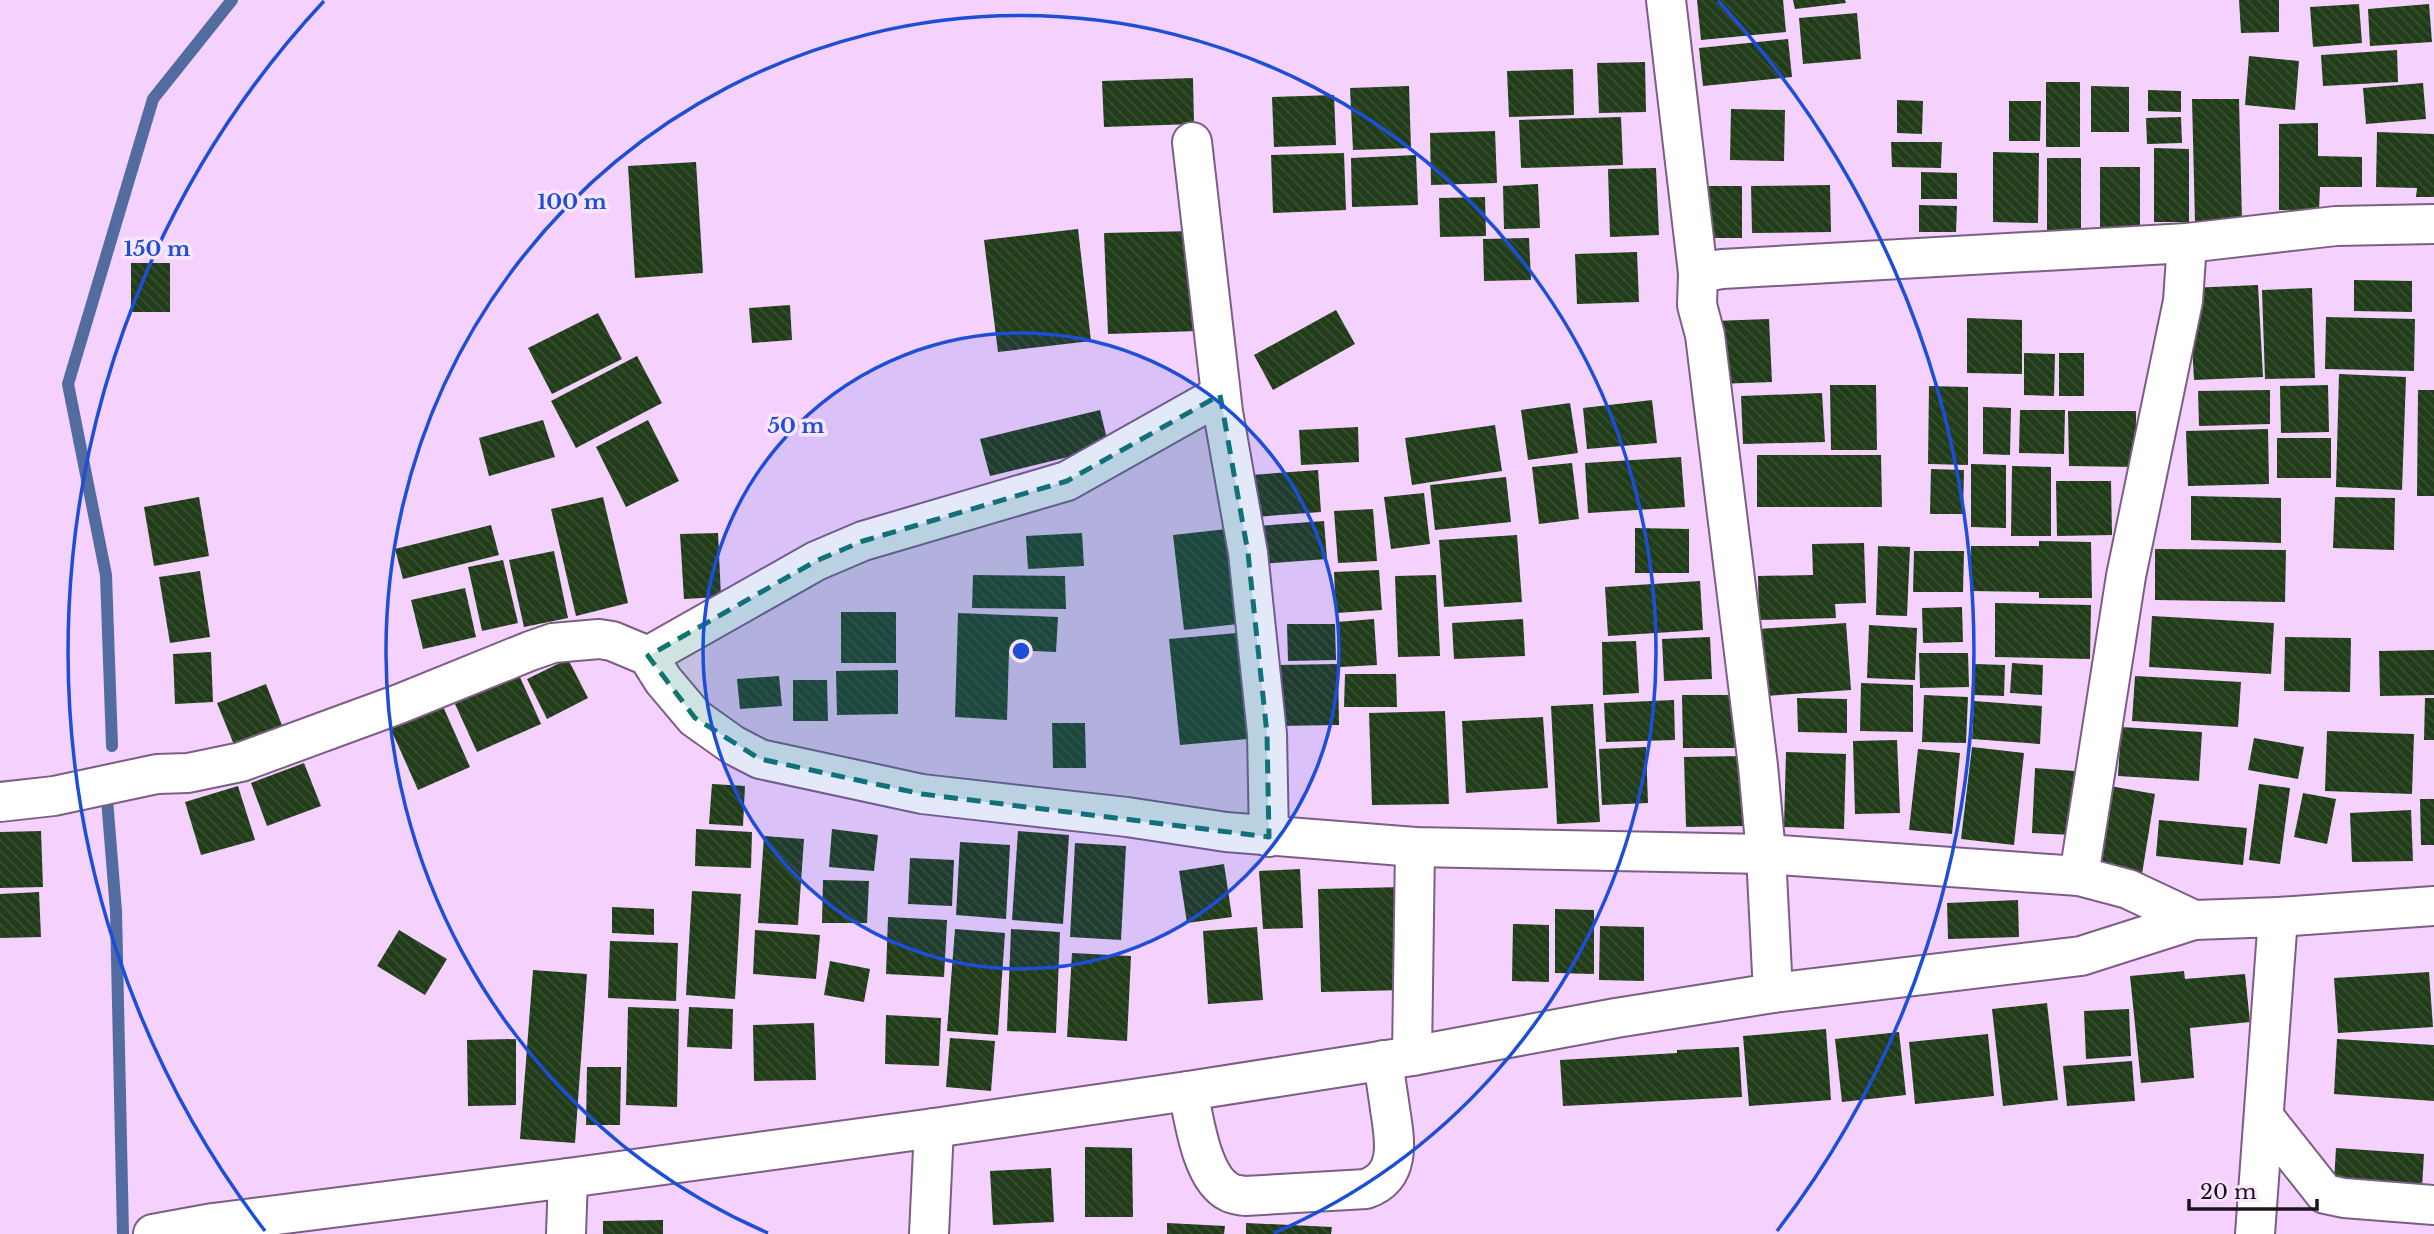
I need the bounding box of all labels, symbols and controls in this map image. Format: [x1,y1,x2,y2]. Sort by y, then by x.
text: 100 m [537,189,607,215]
text: 150 m [124,236,190,262]
text: 50 m [767,413,825,439]
centre of rings [1009,639,1033,663]
scale bar [2189,1168,2317,1212]
text: 20 m [2200,1179,2257,1205]

